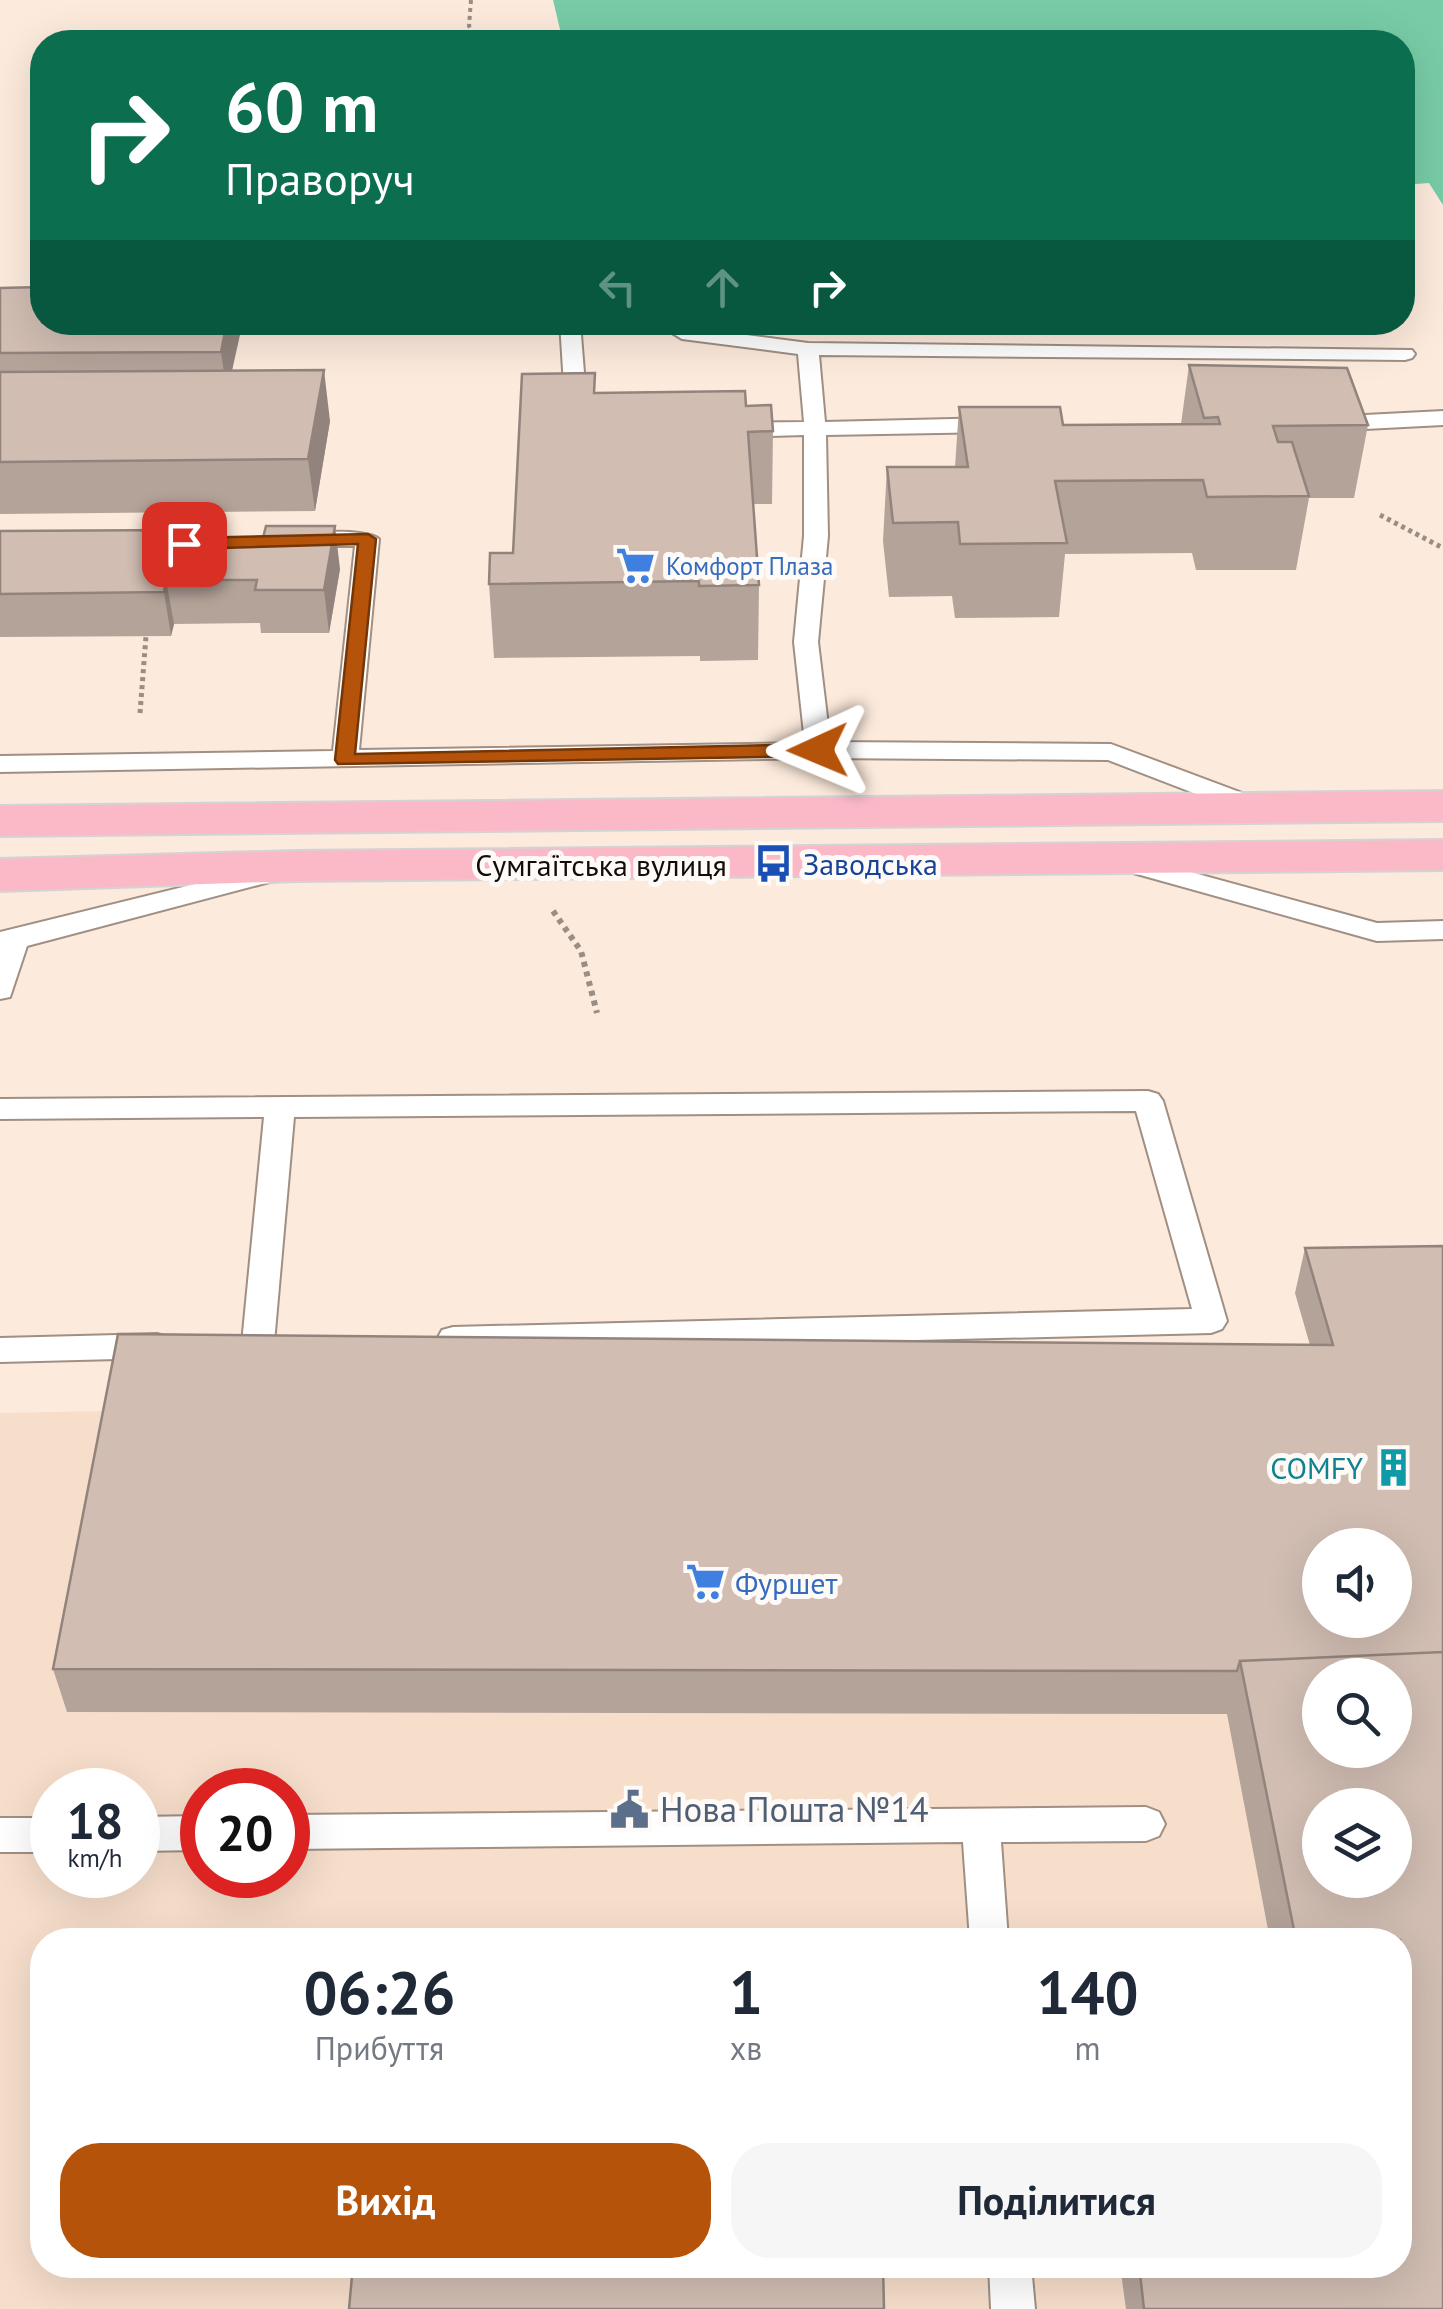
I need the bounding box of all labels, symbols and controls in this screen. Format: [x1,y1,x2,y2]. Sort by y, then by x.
text: 60 m [225,61,378,151]
icon: right [60,70,190,200]
text: Праворуч [225,149,415,207]
icon: left [590,260,645,315]
icon: ahead [695,260,750,315]
icon: right [800,260,855,315]
pin [142,502,227,587]
icon: arrive [157,517,212,572]
supermarket icon: Комфорт Плаза [615,545,657,587]
place label: Комфорт Плаза [666,550,833,582]
position arrow [766,698,870,802]
bus stop icon: Заводська [752,842,794,884]
place label: Заводська [803,844,938,883]
street label: Сумгаїтська вулиця [475,845,727,884]
building icon: COMFY [1372,1446,1414,1488]
place label: COMFY [1270,1448,1363,1487]
map controls [1302,1528,1412,1898]
button: sound [1302,1528,1412,1638]
supermarket icon: Фуршет [684,1561,726,1603]
place label: Фуршет [735,1563,837,1602]
button: search [1302,1658,1412,1768]
speed limit sign: 20 [180,1768,310,1898]
place label: Нова Пошта №14 [660,1786,929,1832]
text: 18 [67,1788,123,1853]
public building icon: Нова Пошта №14 [609,1788,651,1830]
button: layers [1302,1788,1412,1898]
text: km/h [68,1842,122,1874]
text: 06:26 [303,1953,456,2031]
text: 1 [729,1953,763,2031]
text: 140 [1036,1953,1139,2031]
text: Прибуття [315,2027,444,2069]
text: хв [730,2027,762,2069]
text: m [1075,2027,1101,2069]
button: Вихід [60,2143,711,2258]
button: Поділитися [731,2143,1382,2258]

